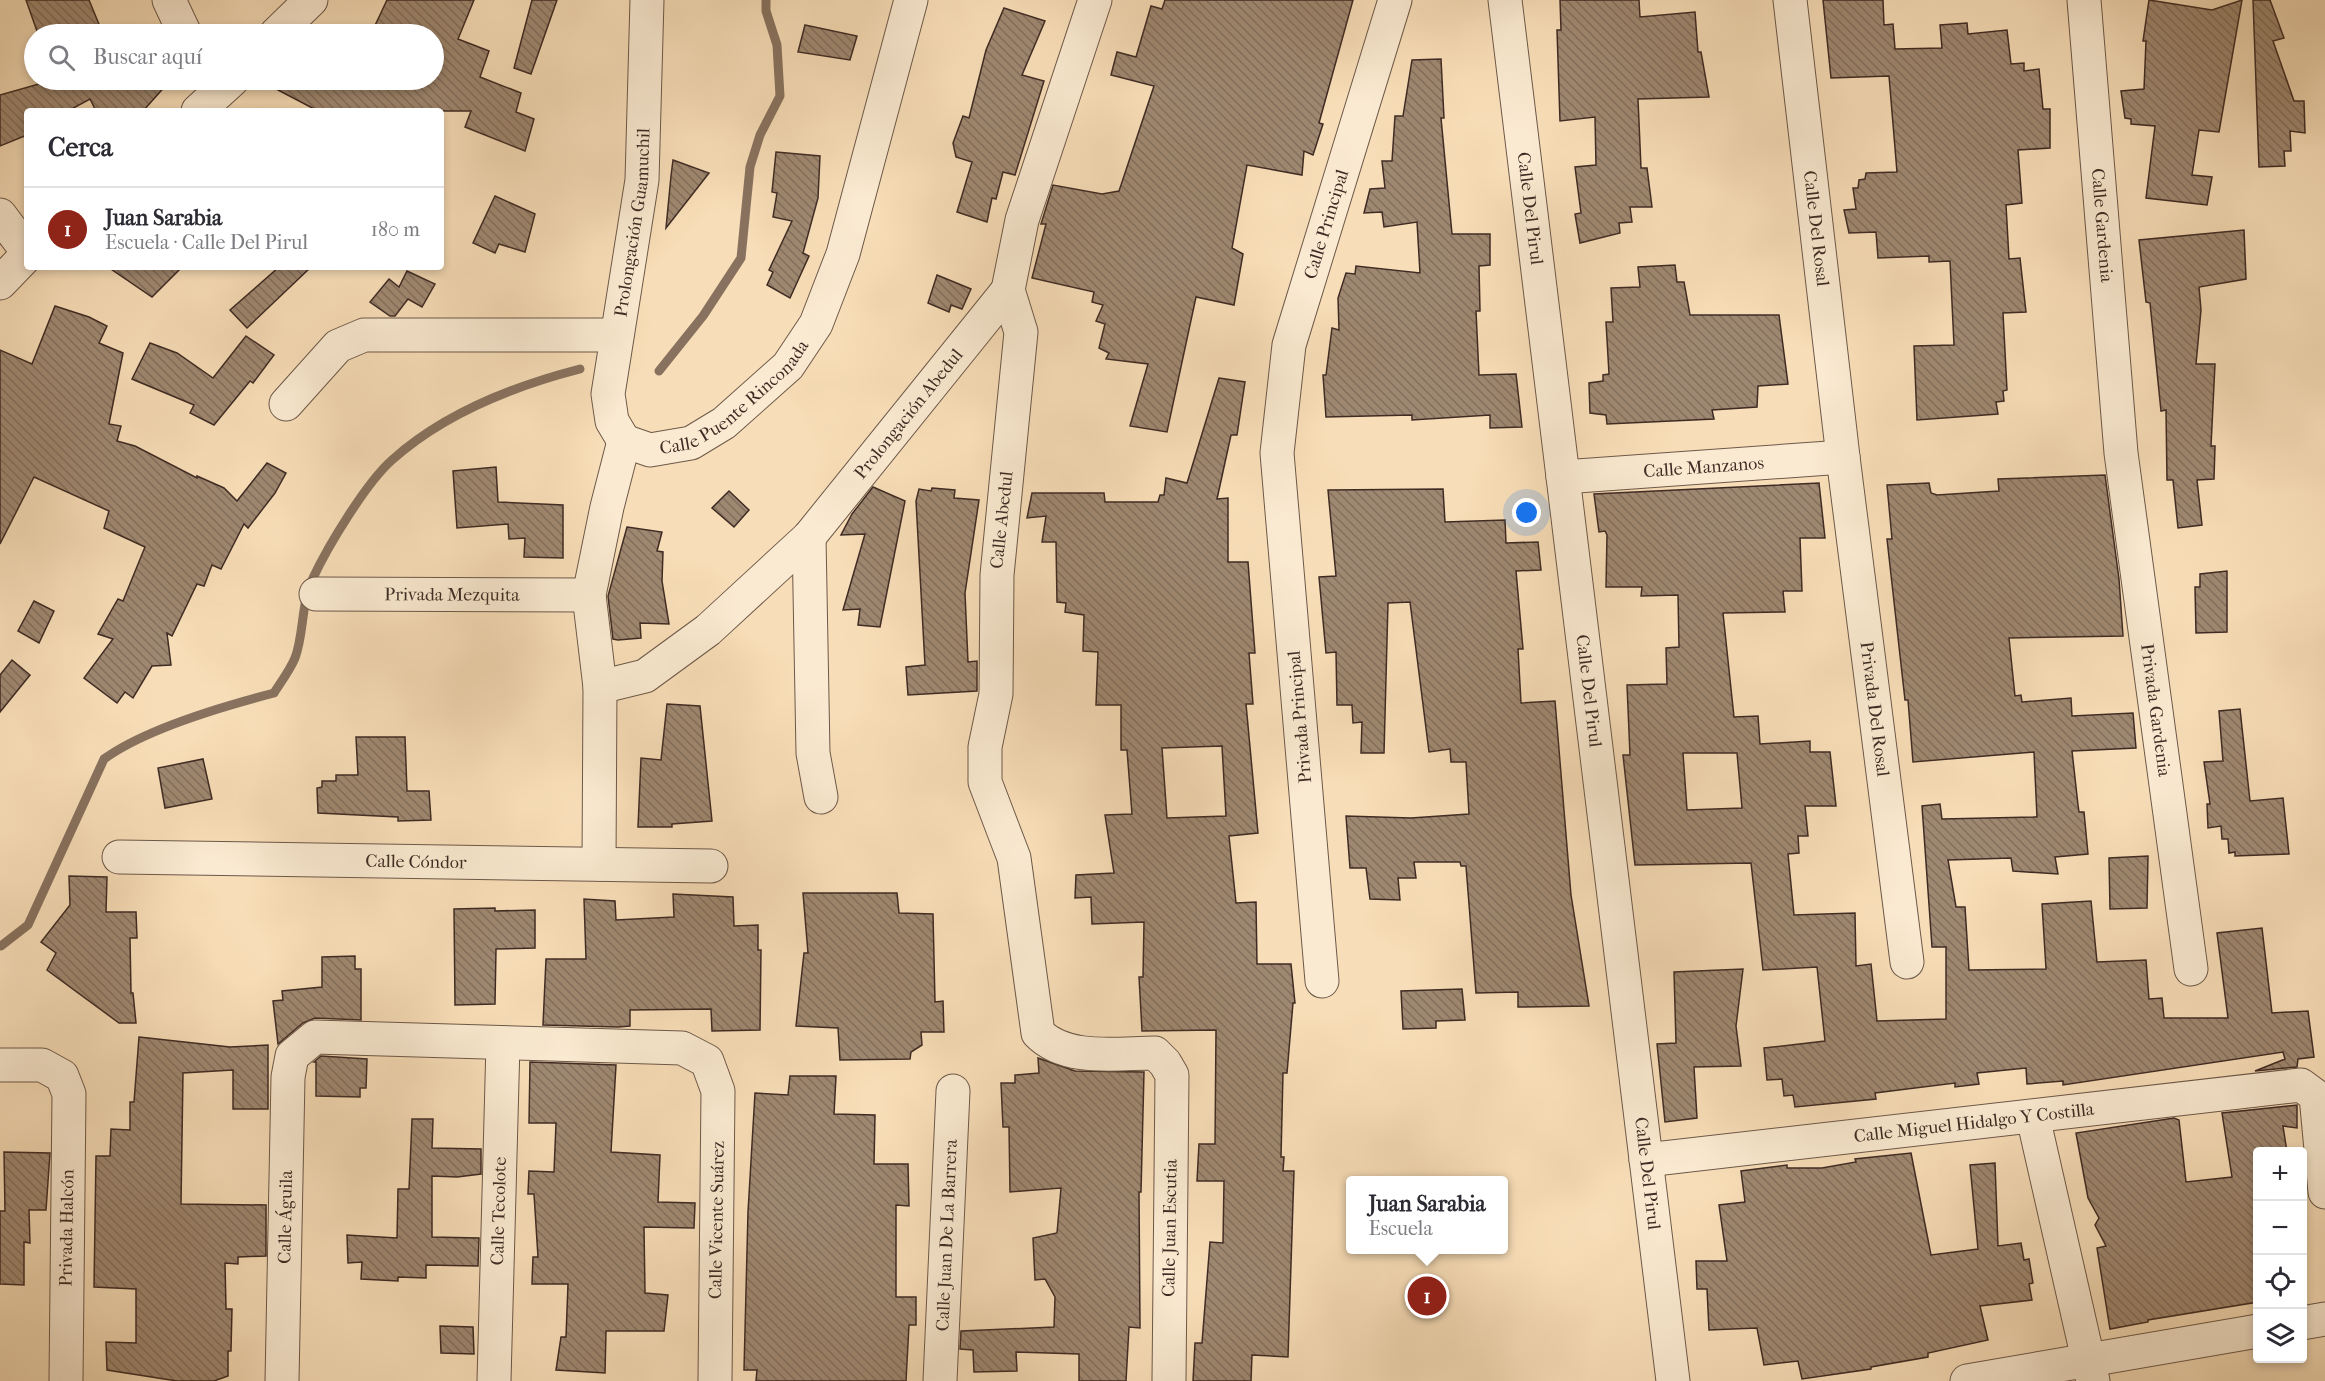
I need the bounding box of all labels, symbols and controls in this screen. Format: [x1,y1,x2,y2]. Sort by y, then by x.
search box [24,24,444,90]
icon: search [45,41,78,74]
text: Buscar aquí [93,44,202,70]
street label: Prolongación Guamuchil [610,128,654,319]
text: Cerca [48,132,113,163]
street label: Calle Del Pirul [1513,151,1548,266]
street label: Calle Principal [1299,167,1353,282]
street label: Calle Gardenia [2087,167,2118,284]
street label: Calle Del Rosal [1799,169,1834,288]
text: Juan Sarabia [105,205,222,231]
text: 1 [64,218,71,241]
text: 180 m [371,218,420,241]
text: Escuela · Calle Del Pirul [105,231,308,254]
street label: Calle Puente Rinconada [658,335,813,459]
street label: Prolongación Abedul [850,344,967,483]
street label: Calle Manzanos [1643,452,1765,482]
street label: Calle Abedul [986,470,1018,570]
your location [1512,498,1541,527]
street label: Privada Mezquita [384,584,520,605]
street label: Calle Del Pirul [1572,633,1606,749]
street label: Privada Del Rosal [1856,640,1894,778]
street label: Privada Gardenia [2136,642,2175,779]
street label: Privada Principal [1284,650,1316,784]
street label: Calle Cóndor [365,850,467,873]
street label: Calle Miguel Hidalgo Y Costilla [1853,1098,2096,1147]
street label: Calle Del Pirul [1630,1116,1665,1231]
street label: Calle Juan De La Barrera [932,1138,961,1332]
street label: Calle Vicente Suárez [705,1141,729,1299]
map controls [2253,1147,2307,1363]
button: + [2253,1147,2307,1201]
street label: Calle Tecolote [487,1156,510,1266]
street label: Calle Juan Escutia [1158,1158,1182,1297]
street label: Privada Halcón [55,1169,79,1287]
street label: Calle Águila [274,1169,297,1264]
popup [1346,1176,1508,1254]
text: Juan Sarabia [1368,1191,1486,1217]
button: − [2253,1201,2307,1255]
text: Escuela [1368,1217,1433,1240]
button: locate [2253,1255,2307,1309]
pin: 1 [1408,1274,1446,1318]
button: layers [2253,1309,2307,1363]

